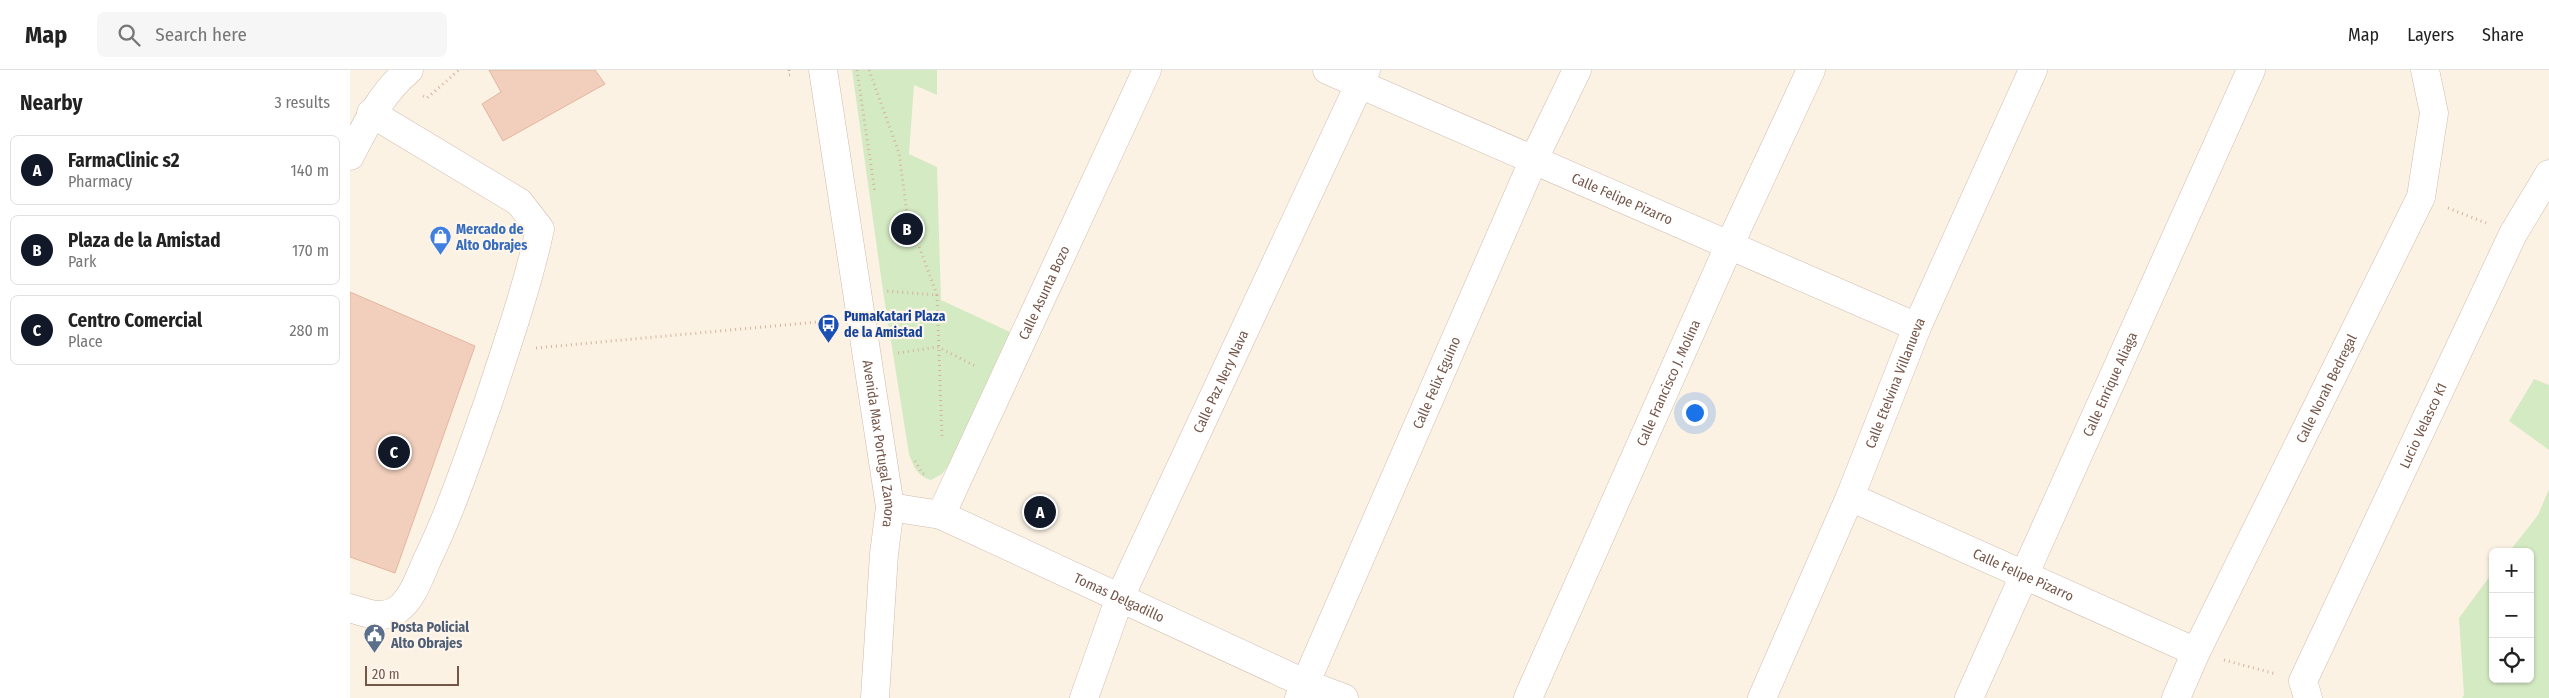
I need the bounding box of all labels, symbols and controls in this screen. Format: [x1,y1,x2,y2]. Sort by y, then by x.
search box [97,12,447,57]
text: Map [25,21,67,49]
icon: search [115,21,143,49]
text: Search here [155,23,247,46]
text: Map [2348,24,2379,46]
text: Layers [2407,24,2454,46]
text: Share [2482,24,2524,46]
text: Nearby [20,90,82,116]
text: 3 results [274,93,330,112]
text: FarmaClinic s2 [68,149,180,172]
text: A [33,161,41,180]
text: 140 m [291,161,329,180]
street label: Calle Felipe Pizarro [1569,170,1675,229]
text: Pharmacy [68,172,132,191]
pin: B [891,210,923,248]
place label: Mercado de Alto Obrajes [455,221,527,254]
shop icon: Mercado de Alto Obrajes [428,225,452,256]
text: Plaza de la Amistad [68,229,221,252]
text: B [33,241,41,260]
text: 170 m [292,241,329,260]
street label: Calle Asunta Bozo [1015,243,1073,343]
text: Park [68,252,96,271]
place label: PumaKatari Plaza de la Amistad [844,308,945,341]
text: Centro Comercial [68,309,202,332]
bus stop icon: PumaKatari Plaza de la Amistad [816,312,840,343]
street label: Calle Etelvina Villanueva [1862,315,1929,451]
street label: Calle Francisco J. Molina [1633,317,1704,449]
text: C [33,321,41,340]
text: 280 m [290,321,329,340]
street label: Calle Paz Nery Nava [1190,328,1252,436]
street label: Calle Enrique Aliaga [2079,329,2141,439]
street label: Calle Norah Bedregal [2293,331,2361,446]
text: Place [68,332,103,351]
street label: Calle Felix Eguino [1409,334,1464,432]
street label: Avenida Max Portugal Zamora [859,359,898,529]
street label: Lucio Velasco K1 [2396,380,2451,471]
your location [1682,400,1708,426]
pin: C [378,433,410,471]
pin: A [1024,493,1056,531]
street label: Calle Felipe Pizarro [1970,545,2076,605]
map controls [2489,548,2534,683]
button: + [2489,548,2534,593]
street label: Tomas Delgadillo [1071,570,1167,626]
button: − [2489,593,2534,638]
place label: Posta Policial Alto Obrajes [390,619,469,652]
public building icon: Posta Policial Alto Obrajes [363,623,387,654]
button: locate [2489,638,2534,683]
scale bar [365,663,459,686]
text: 20 m [372,666,400,683]

